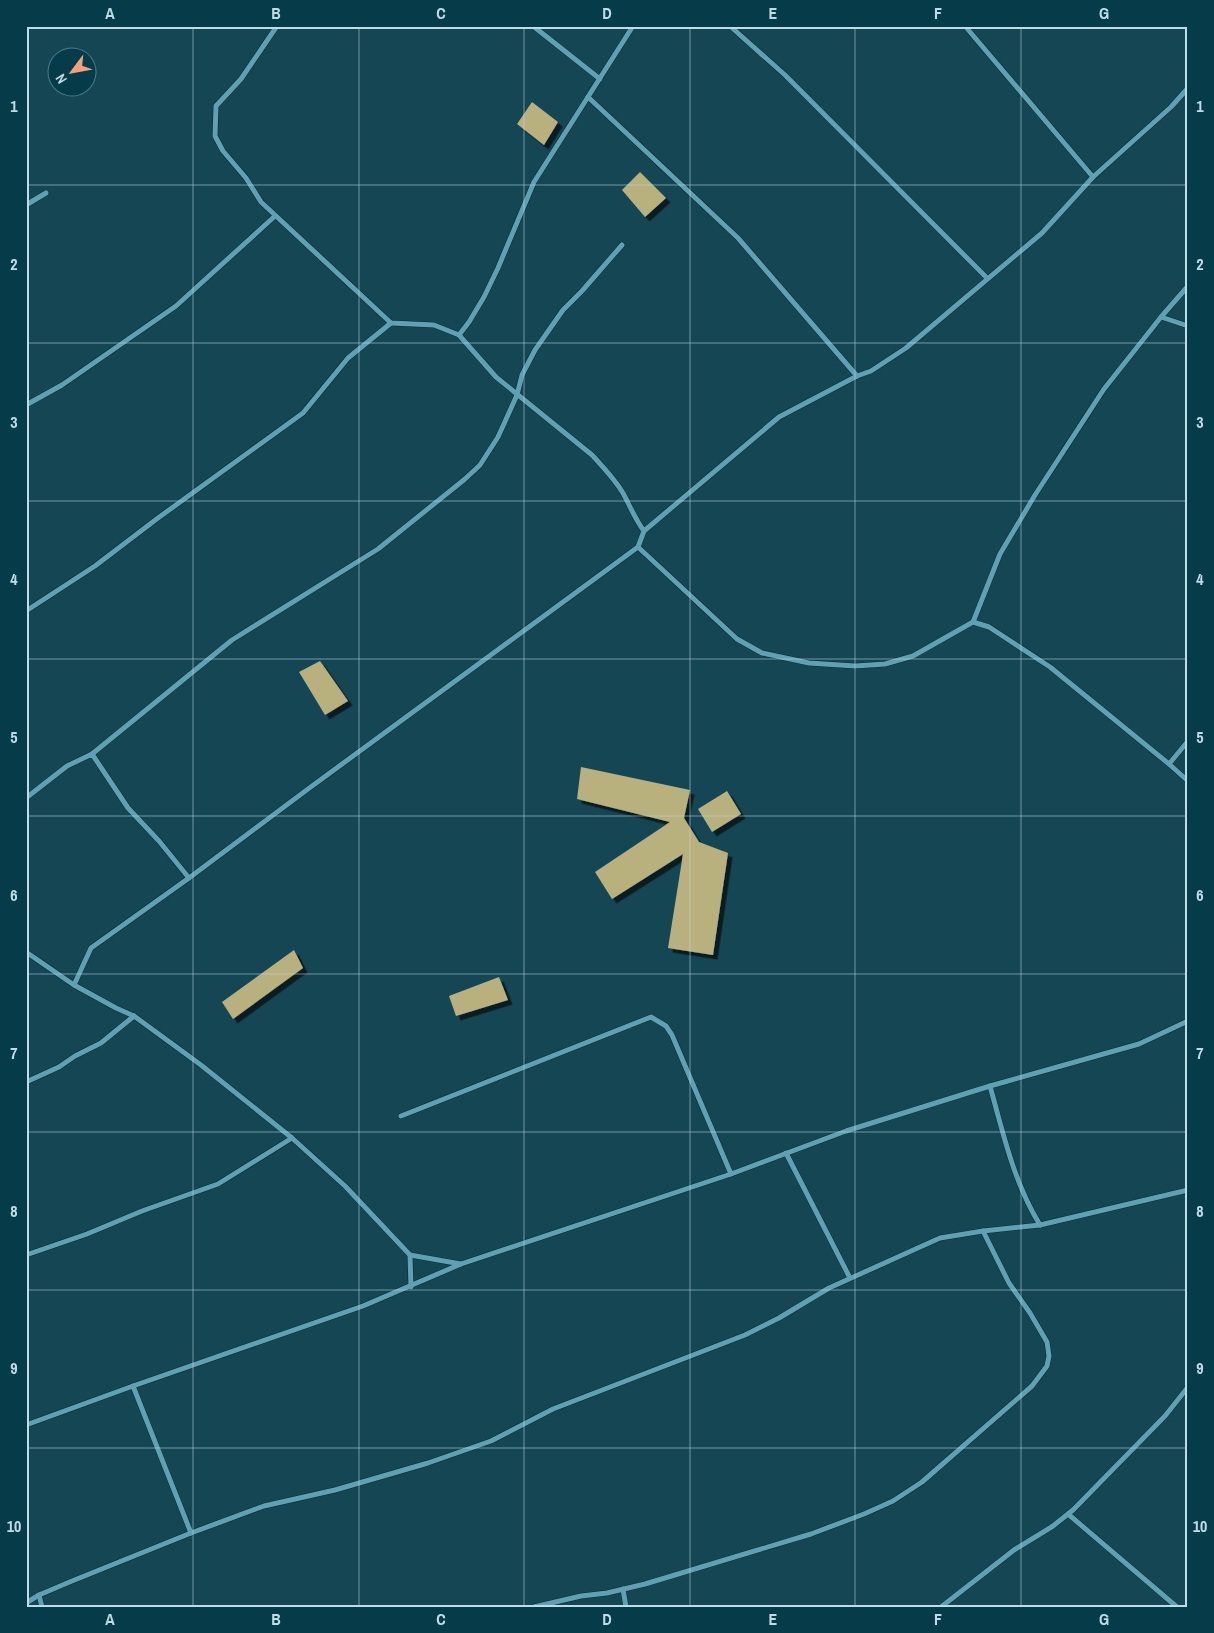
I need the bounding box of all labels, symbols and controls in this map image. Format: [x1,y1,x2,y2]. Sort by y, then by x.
text: A [105,2,115,24]
text: B [271,2,281,24]
text: C [436,2,446,24]
text: D [602,2,612,24]
text: E [769,2,778,24]
text: F [934,2,942,24]
text: G [1099,2,1109,24]
north arrow [48,48,98,98]
text: N [51,71,71,87]
text: 1 [10,95,18,117]
text: 1 [1196,95,1204,117]
text: 2 [10,253,18,275]
text: 2 [1196,253,1204,275]
text: 3 [10,411,18,433]
text: 3 [1196,411,1204,433]
text: 4 [10,568,18,590]
text: 4 [1196,568,1204,590]
text: 5 [10,726,18,748]
text: 5 [1196,726,1204,748]
text: 6 [10,884,18,906]
text: 6 [1196,884,1204,906]
text: 7 [10,1042,18,1064]
text: 7 [1196,1042,1204,1064]
text: 8 [10,1200,18,1222]
text: 8 [1196,1200,1204,1222]
text: 9 [10,1357,18,1379]
text: 9 [1196,1357,1204,1379]
text: 10 [7,1515,21,1537]
text: 10 [1193,1515,1207,1537]
text: A [105,1608,115,1630]
text: B [271,1608,281,1630]
text: C [436,1608,446,1630]
text: D [602,1608,612,1630]
text: E [769,1608,778,1630]
text: F [934,1608,942,1630]
text: G [1099,1608,1109,1630]

